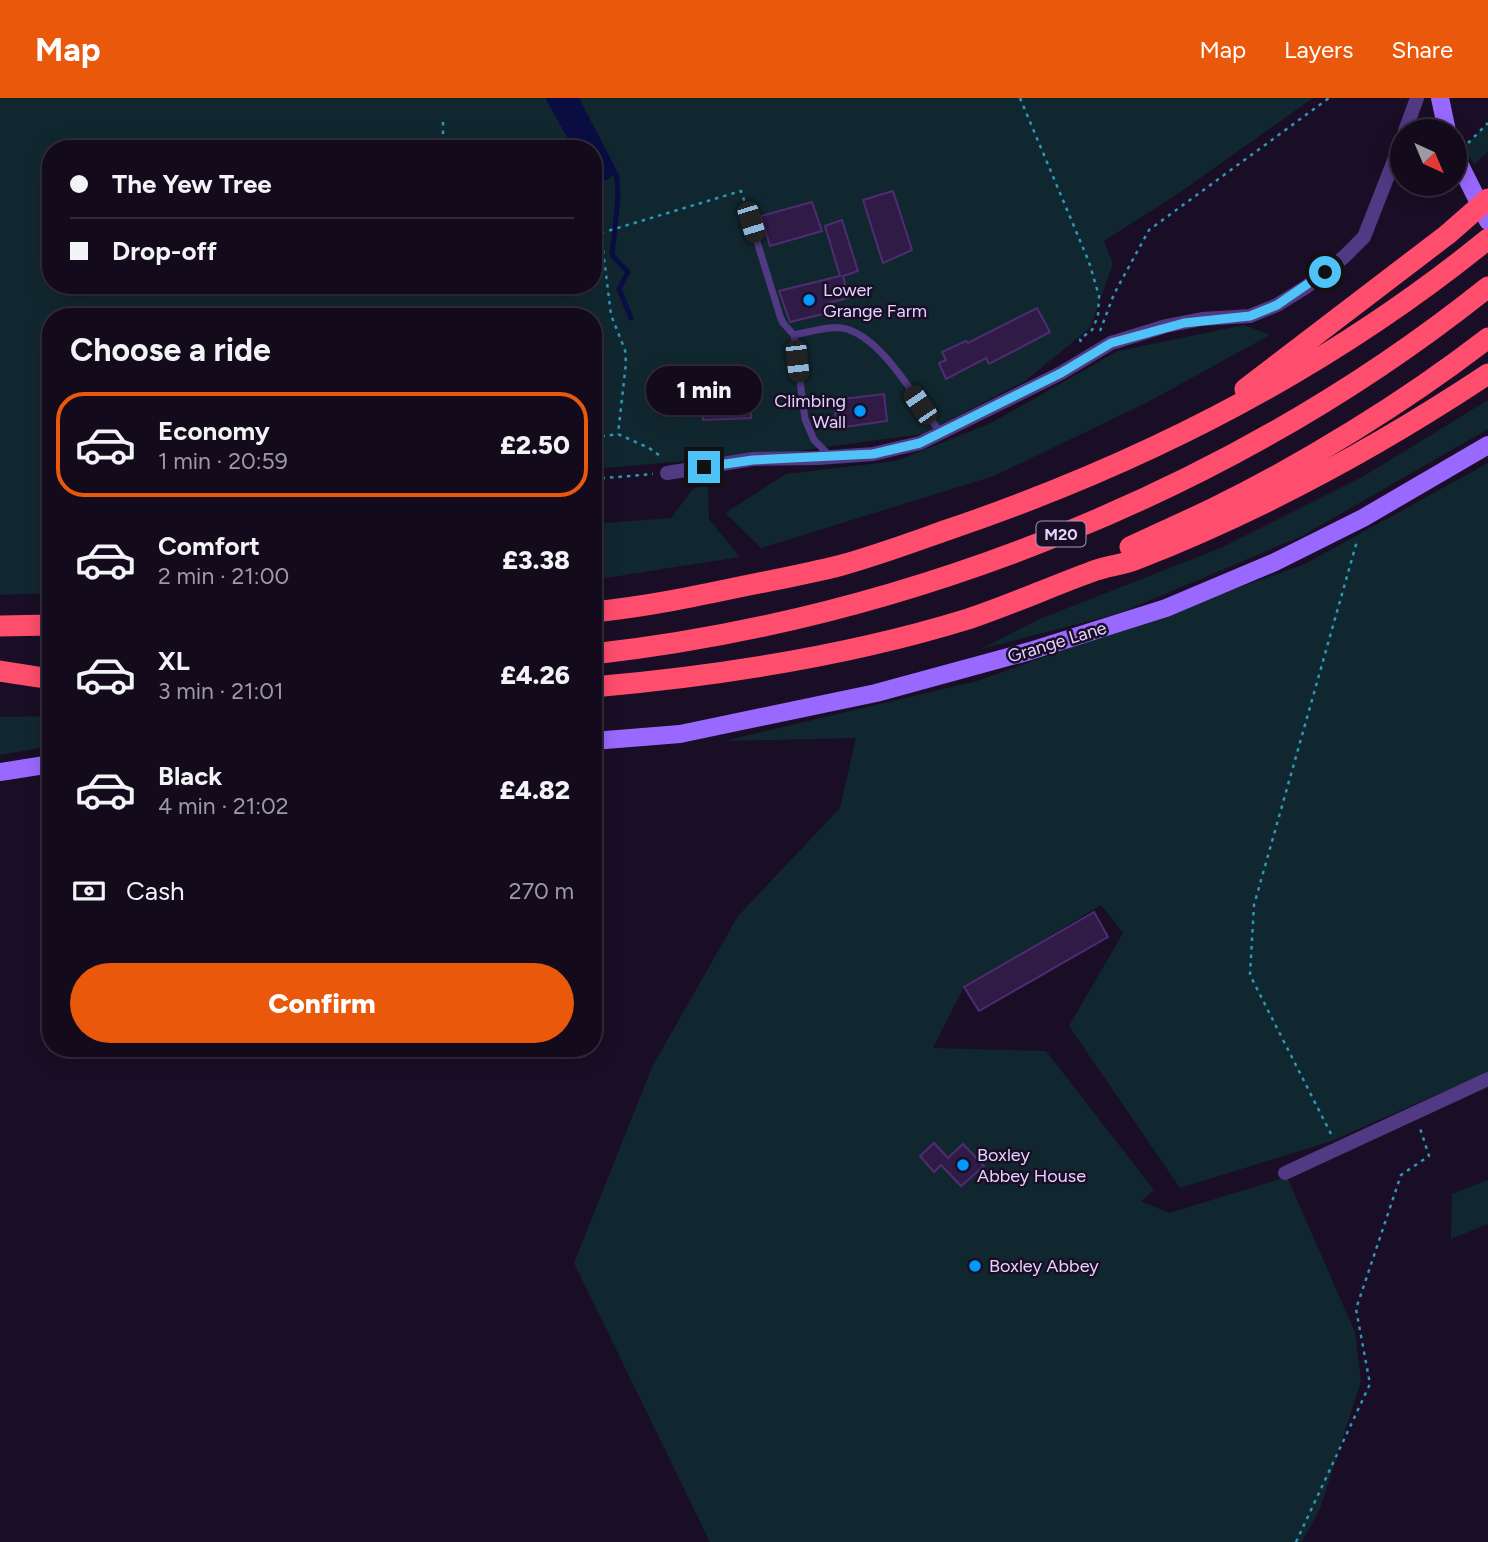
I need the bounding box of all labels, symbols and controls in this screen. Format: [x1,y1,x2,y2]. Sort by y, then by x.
text: Map [35,30,101,69]
text: Map [1199,35,1246,64]
text: Layers [1284,35,1353,64]
text: Share [1391,35,1453,64]
north arrow [1390,119,1466,196]
map controls [1390,119,1467,196]
text: The Yew Tree [112,168,272,200]
car [735,199,768,245]
text: Drop-off [112,235,217,267]
route start [1309,256,1341,288]
place label: Lower Grange Farm [823,279,927,322]
marker: Lower Grange Farm [801,292,817,308]
text: Choose a ride [70,331,271,369]
car [785,339,810,383]
callout: 1 min [646,366,762,414]
text: 1 min [677,376,731,404]
car [900,382,941,428]
place label: Climbing Wall [774,390,846,433]
marker: Climbing Wall [852,403,868,419]
icon: car [74,413,137,476]
text: Economy [158,415,270,447]
text: £2.50 [500,429,570,461]
text: 1 min · 20:59 [158,447,288,475]
route end [688,451,720,483]
road number: M20 [1036,522,1086,546]
icon: car [74,528,137,591]
text: Comfort [158,530,260,562]
text: £3.38 [502,544,570,576]
text: 2 min · 21:00 [158,562,289,590]
street label: Grange Lane [1005,616,1109,667]
icon: car [74,643,137,706]
text: XL [158,645,190,677]
text: £4.26 [500,659,570,691]
text: 3 min · 21:01 [158,677,284,705]
icon: car [74,758,137,821]
text: Black [158,760,222,792]
text: £4.82 [500,774,570,806]
text: 4 min · 21:02 [158,792,289,820]
icon: cash [70,872,108,910]
text: Cash [126,875,185,907]
text: 270 m [509,877,574,905]
button: Confirm [70,963,574,1043]
place label: Boxley Abbey House [977,1144,1086,1187]
marker: Boxley Abbey House [955,1157,971,1173]
place label: Boxley Abbey [989,1255,1099,1277]
marker: Boxley Abbey [967,1258,983,1274]

